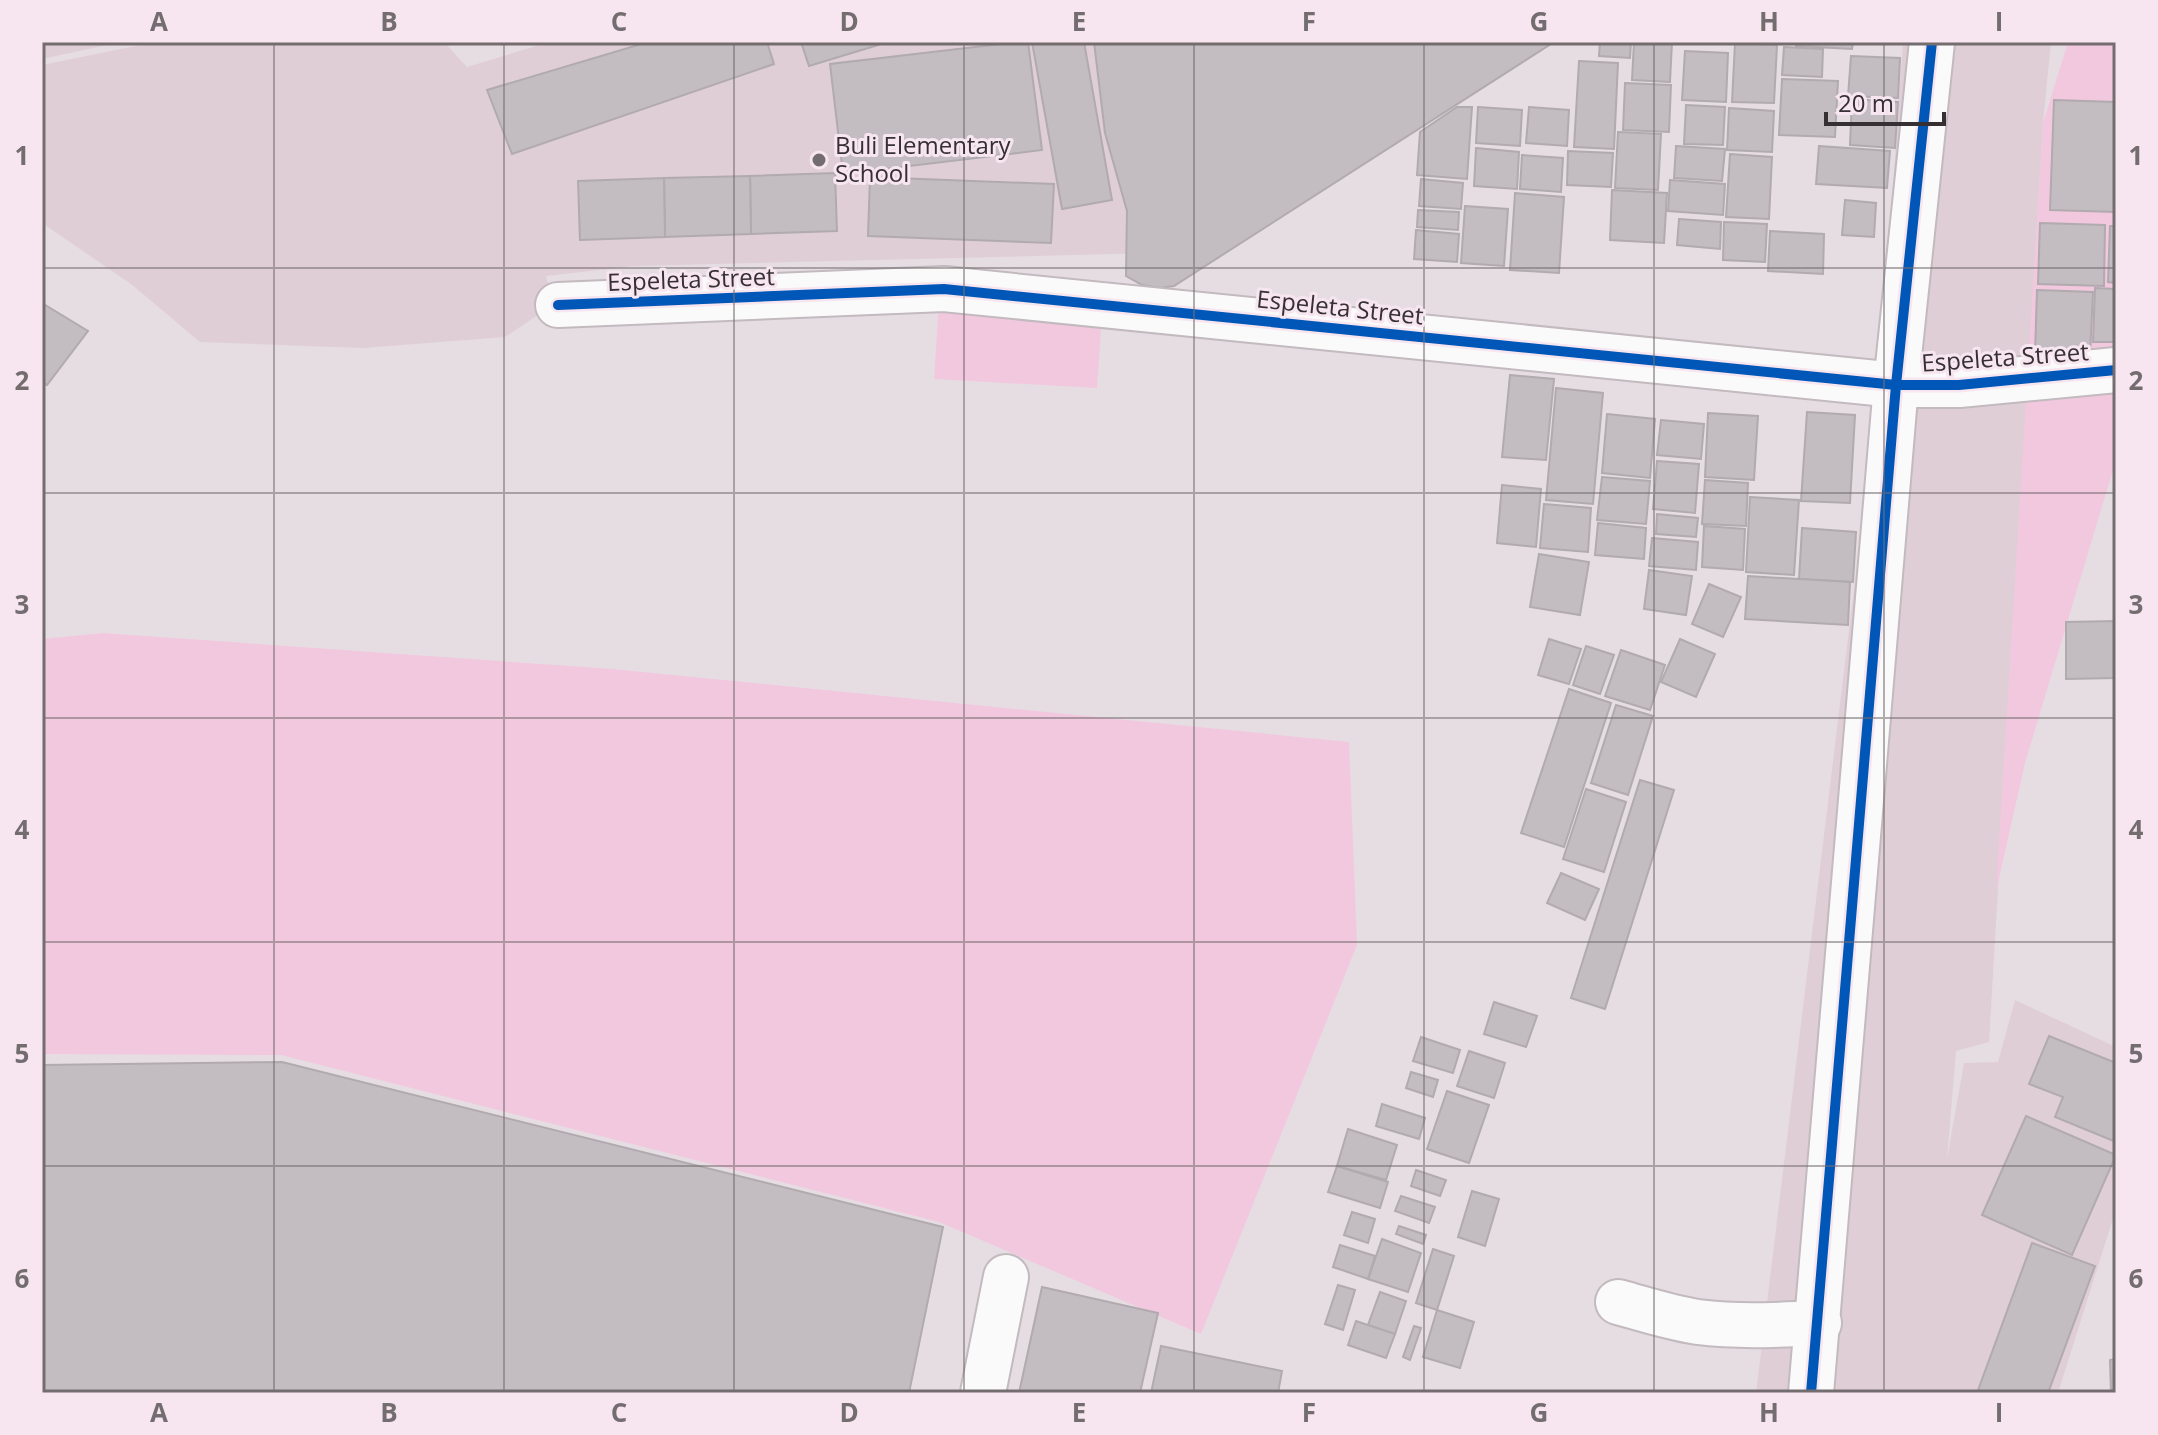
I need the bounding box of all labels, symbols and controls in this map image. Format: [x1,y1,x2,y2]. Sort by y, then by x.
text: A [150,3,168,39]
text: B [380,3,398,39]
text: C [611,3,627,39]
text: D [839,3,859,39]
text: E [1072,3,1086,39]
text: F [1302,3,1316,39]
text: G [1530,3,1548,39]
text: H [1759,3,1779,39]
text: I [1995,3,2003,39]
scale bar [1826,76,1944,126]
text: 20 m [1838,86,1894,119]
place label: Buli Elementary School [835,128,1012,189]
text: 1 [15,137,29,173]
text: 1 [2129,137,2143,173]
marker: Buli Elementary School [810,151,828,169]
street label: Espeleta Street [607,259,775,298]
street label: Espeleta Street [1255,281,1425,332]
street label: Espeleta Street [1920,334,2090,379]
text: 2 [15,362,30,398]
text: 2 [2129,362,2144,398]
text: 3 [15,586,29,622]
text: 3 [2129,586,2143,622]
text: 4 [15,811,30,847]
text: 4 [2129,811,2144,847]
text: 5 [15,1035,29,1071]
text: 5 [2129,1035,2143,1071]
text: 6 [15,1260,30,1296]
text: 6 [2129,1260,2144,1296]
text: A [150,1394,168,1430]
text: B [380,1394,398,1430]
text: C [611,1394,627,1430]
text: D [839,1394,859,1430]
text: E [1072,1394,1086,1430]
text: F [1302,1394,1316,1430]
text: G [1530,1394,1548,1430]
text: H [1759,1394,1779,1430]
text: I [1995,1394,2003,1430]

